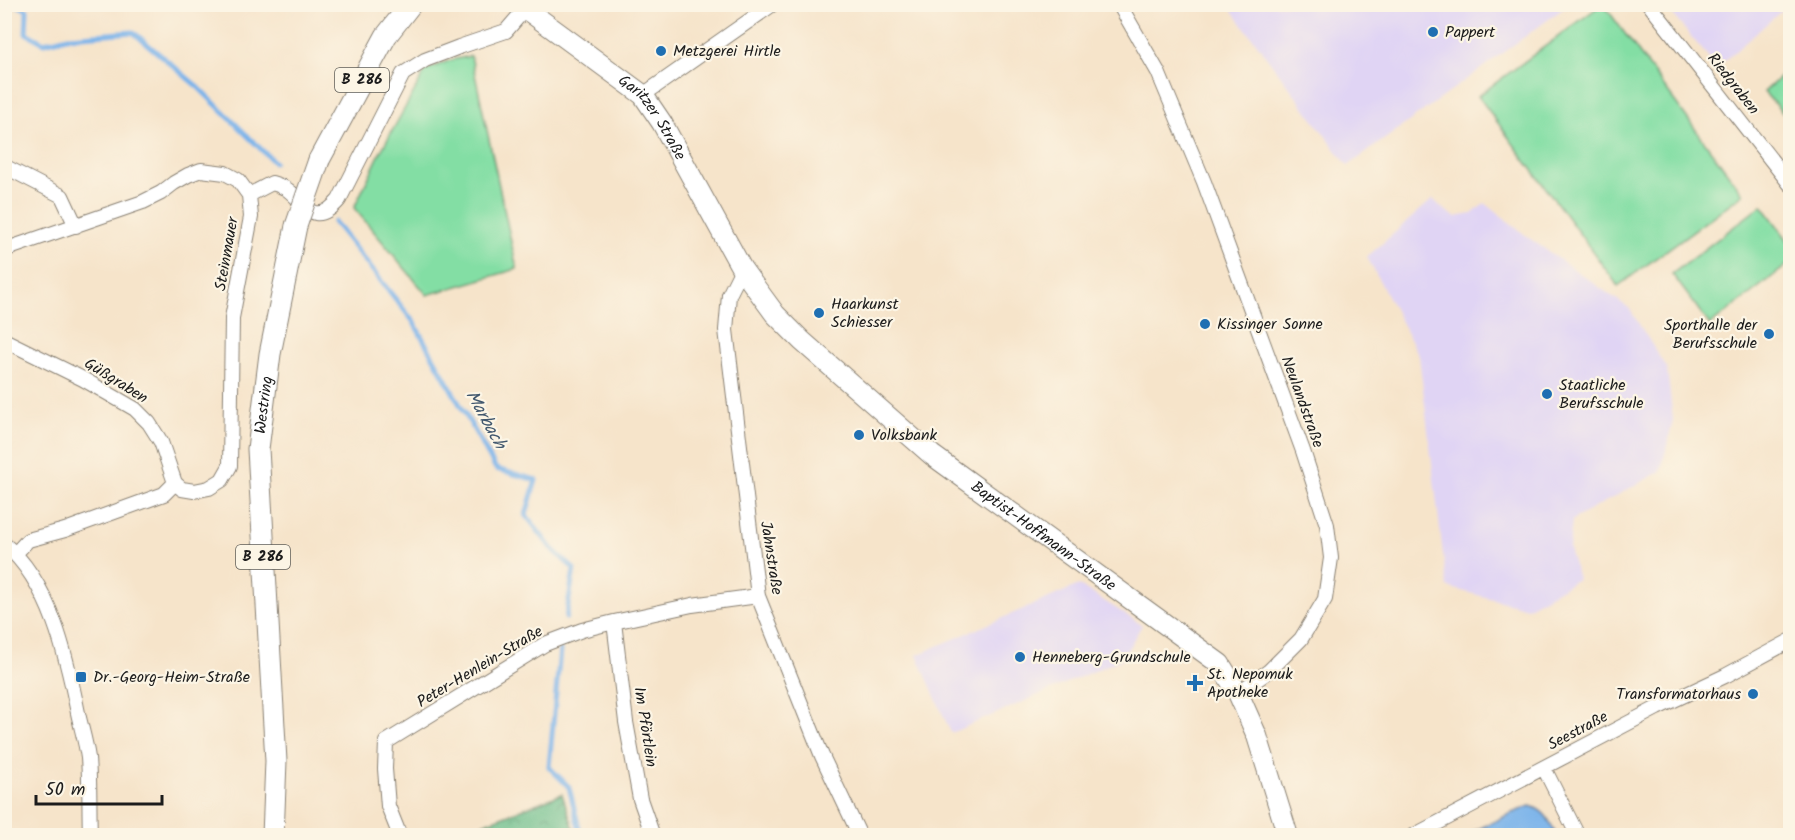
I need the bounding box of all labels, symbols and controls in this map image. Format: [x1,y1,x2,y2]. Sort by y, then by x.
place label: Pappert [1445,20,1496,45]
marker: Pappert [1426,25,1440,39]
place label: Metzgerei Hirtle [673,39,781,64]
marker: Metzgerei Hirtle [654,44,668,58]
street label: Riedgraben [1701,48,1765,120]
road number: B 286 [335,68,389,92]
street label: Garitzer Straße [613,68,693,165]
street label: Steinmauer [208,213,246,293]
place label: Haarkunst Schiesser [831,292,900,335]
marker: Haarkunst Schiesser [812,306,826,320]
place label: Kissinger Sonne [1217,312,1323,337]
place label: Sporthalle der Berufsschule [1664,313,1759,356]
marker: Kissinger Sonne [1198,317,1212,331]
marker: Sporthalle der Berufsschule [1762,327,1776,341]
street label: Güßgraben [79,351,153,411]
street label: Neulandstraße [1274,353,1330,451]
place label: Staatliche Berufsschule [1559,373,1644,416]
street label: Westring [248,375,280,435]
water label: Marbach [457,385,514,456]
marker: Staatliche Berufsschule [1540,387,1554,401]
place label: Volksbank [871,423,937,448]
marker: Volksbank [852,428,866,442]
street label: Baptist-Hoffmann-Straße [966,475,1122,597]
street label: Jahnstraße [753,519,789,597]
road number: B 286 [236,545,290,569]
street label: Peter-Henlein-Straße [412,619,548,715]
place label: Henneberg-Grundschule [1032,645,1191,670]
marker: Henneberg-Grundschule [1013,650,1027,664]
place label: St. Nepomuk Apotheke [1207,662,1293,705]
place label: Dr.-Georg-Heim-Straße [93,665,250,690]
marker: Dr.-Georg-Heim-Straße [74,670,88,684]
marker: St. Nepomuk Apotheke [1188,676,1202,690]
place label: Transformatorhaus [1616,682,1741,707]
street label: Im Pförtlein [626,685,664,769]
marker: Transformatorhaus [1746,687,1760,701]
street label: Seestraße [1543,705,1613,757]
scale bar [36,768,162,806]
text: 50 m [45,776,85,805]

